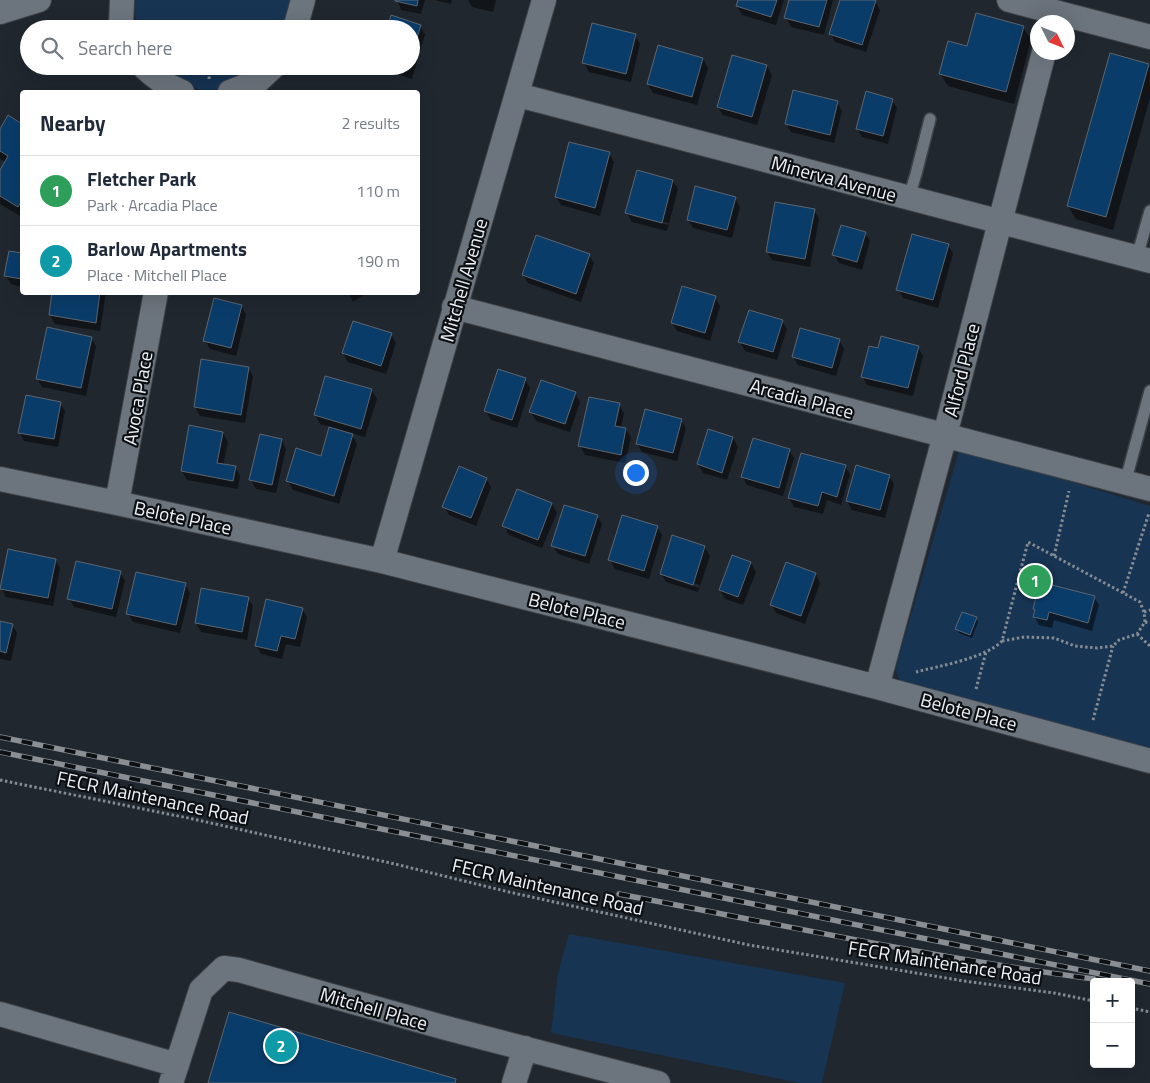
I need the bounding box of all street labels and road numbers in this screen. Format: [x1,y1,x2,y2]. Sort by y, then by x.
street label: Minerva Avenue [768,147,900,209]
street label: Mitchell Avenue [432,215,494,345]
street label: Alford Place [935,320,987,420]
street label: Avoca Place [114,349,160,447]
street label: Arcadia Place [747,370,857,426]
street label: Belote Place [132,493,234,541]
street label: Belote Place [525,584,629,636]
street label: Belote Place [917,684,1021,738]
street label: FECR Maintenance Road [54,762,252,832]
street label: FECR Maintenance Road [449,850,647,922]
street label: FECR Maintenance Road [846,932,1044,992]
street label: Mitchell Place [317,979,431,1037]

